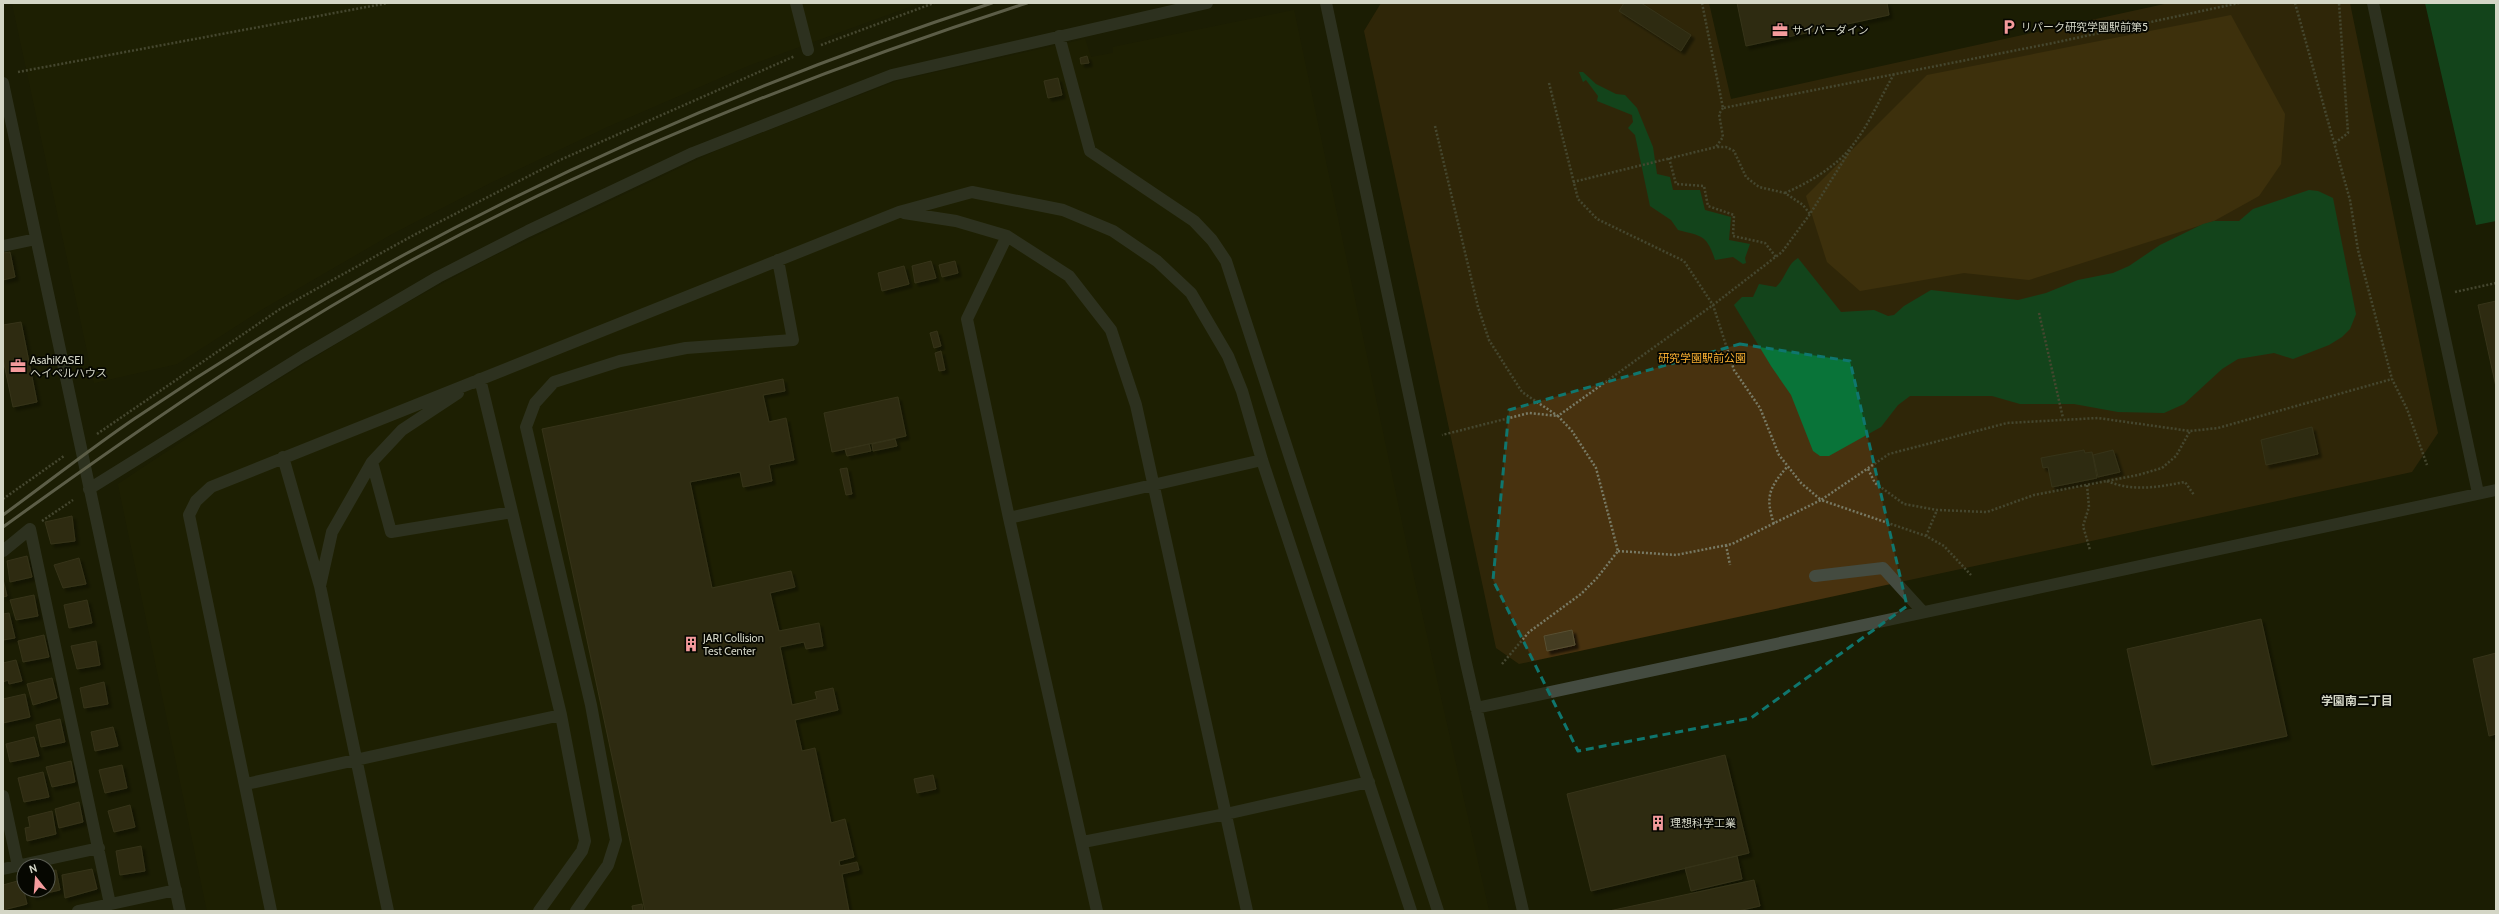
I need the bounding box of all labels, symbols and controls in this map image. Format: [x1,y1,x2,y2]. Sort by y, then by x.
parking icon: リパーク研究学園駅前第5 [2000,18,2018,36]
place label: リパーク研究学園駅前第5 [2021,20,2148,34]
office icon: サイバーダイン [1771,21,1789,39]
place label: サイバーダイン [1792,23,1869,37]
park label: 研究学園駅前公園 [1658,351,1746,365]
place label: AsahiKASEI ヘイベルハウス [30,353,107,380]
office icon: AsahiKASEI ヘイベルハウス [9,357,27,375]
place label: JARI Collision Test Center [702,631,764,658]
building icon: JARI Collision Test Center [682,635,700,653]
district label: 学園南二丁目 [2321,693,2393,708]
building icon: 理想科学工業 [1649,814,1667,832]
place label: 理想科学工業 [1670,816,1736,830]
north arrow [16,858,56,898]
text: N [27,861,39,876]

